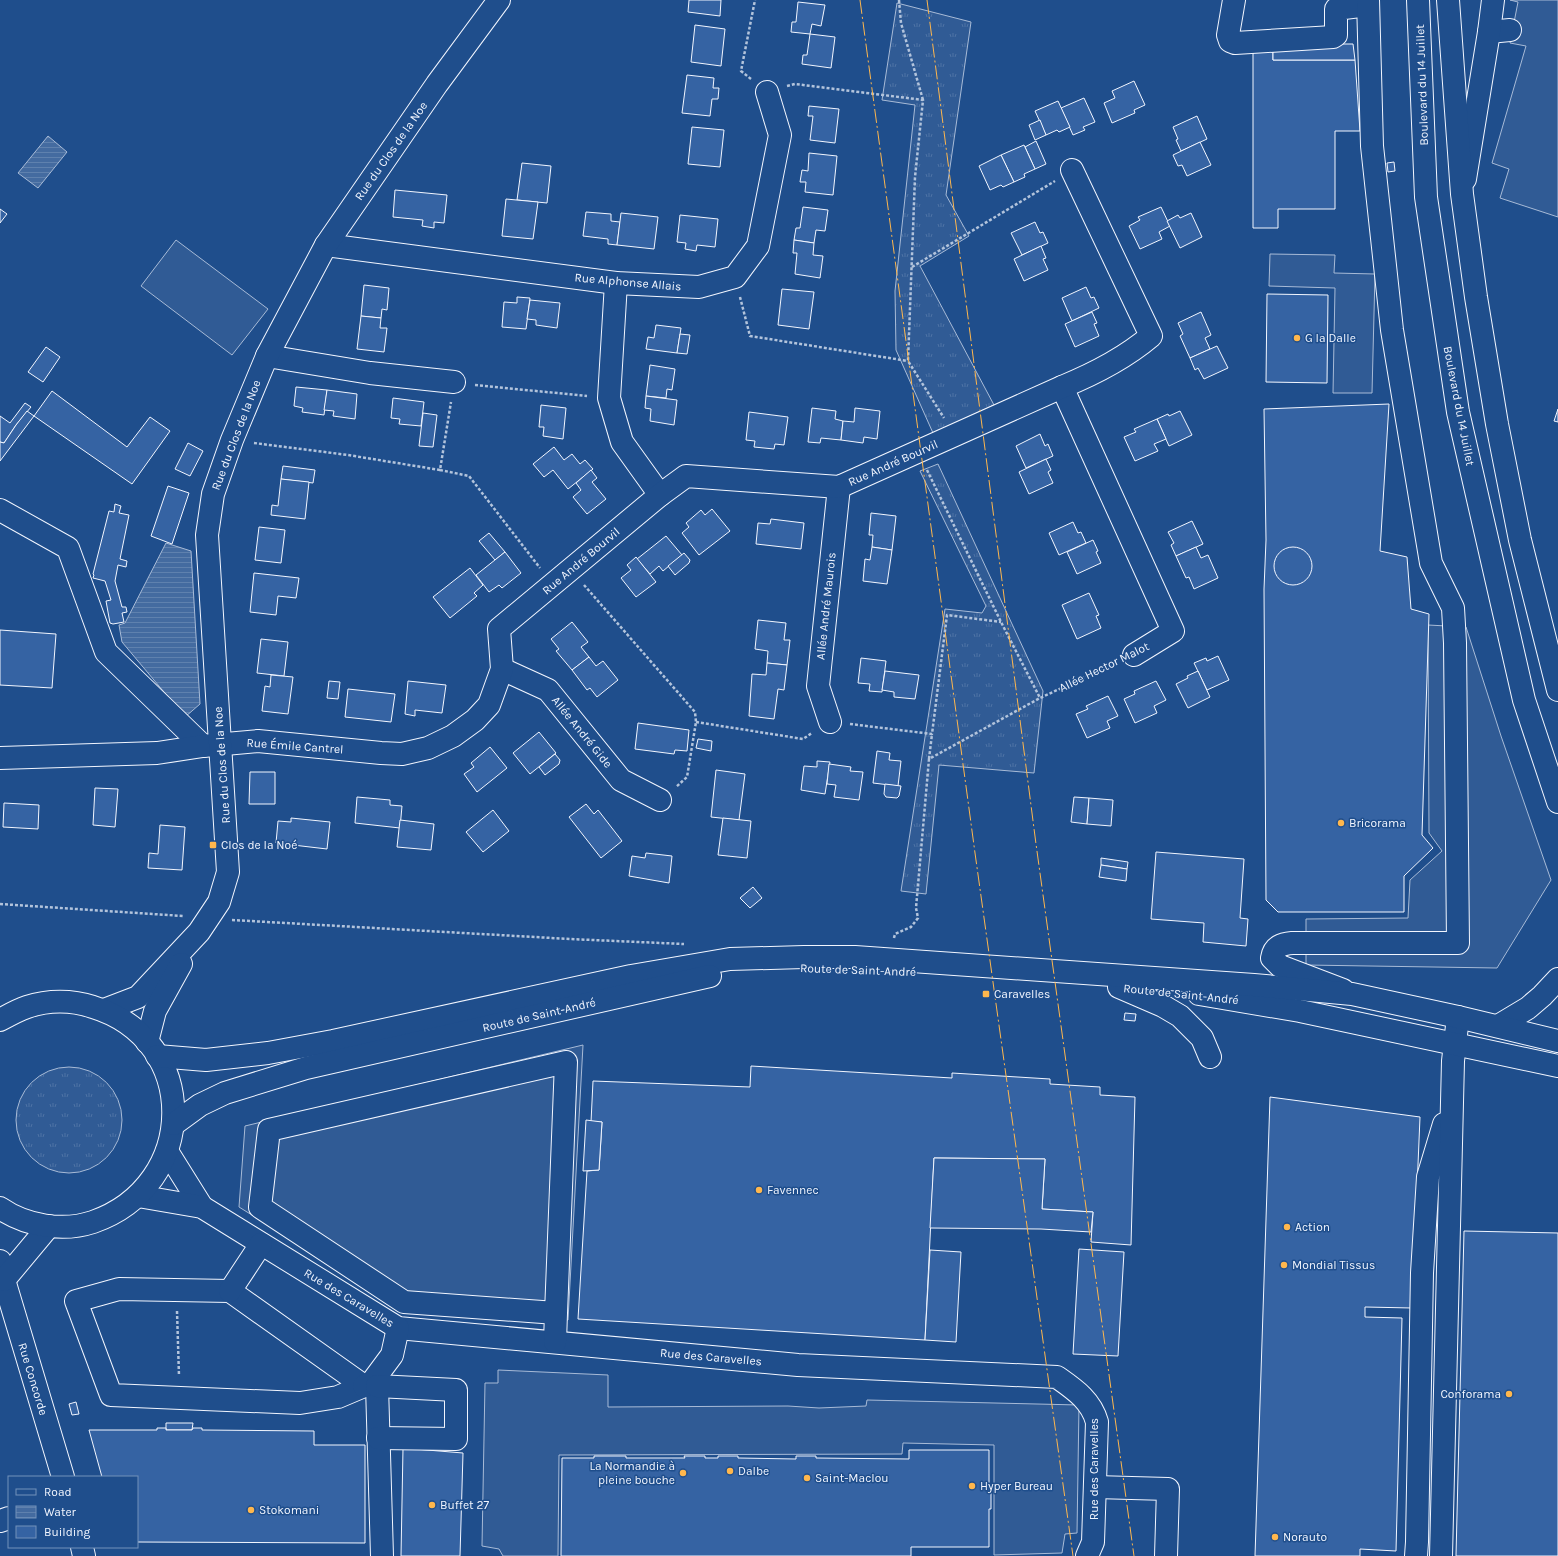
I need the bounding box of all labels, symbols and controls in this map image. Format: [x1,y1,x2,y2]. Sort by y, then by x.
street label: Boulevard du 14 Juillet [1413,24,1431,146]
street label: Rue du Clos de la Noe [352,99,430,203]
street label: Rue Alphonse Allais [574,270,682,294]
place label: G la Dalle [1305,331,1356,345]
marker: G la Dalle [1292,333,1302,343]
street label: Boulevard du 14 Juillet [1441,345,1478,467]
street label: Rue du Clos de la Noe [208,378,264,492]
street label: Rue André Bourvil [846,437,940,489]
street label: Rue André Bourvil [539,525,623,597]
street label: Allée André Maurois [813,551,839,661]
street label: Allée Hector Malot [1057,639,1152,695]
street label: Allée André Gide [549,693,615,771]
street label: Rue du Clos de la Noe [211,706,233,824]
street label: Rue Émile Cantrel [246,735,344,756]
place label: Bricorama [1349,816,1406,830]
marker: Bricorama [1336,818,1346,828]
place label: Clos de la Noé [221,838,297,852]
marker: Clos de la Noé [208,840,218,850]
street label: Route de Saint-André [800,961,916,979]
street label: Route de Saint-André [1123,981,1239,1007]
place label: Caravelles [994,987,1050,1001]
marker: Caravelles [981,989,991,999]
street label: Route de Saint-André [481,995,597,1035]
place label: Favennec [767,1183,819,1197]
marker: Favennec [754,1185,764,1195]
place label: Action [1295,1220,1330,1234]
marker: Action [1282,1222,1292,1232]
place label: Mondial Tissus [1292,1258,1375,1272]
marker: Mondial Tissus [1279,1260,1289,1270]
street label: Rue des Caravelles [302,1266,396,1330]
street label: Rue Concorde [15,1341,51,1417]
street label: Rue des Caravelles [659,1346,763,1368]
place label: Conforama [1440,1387,1501,1401]
marker: Conforama [1504,1389,1514,1399]
street label: Rue des Caravelles [1087,1418,1101,1520]
place label: La Normandie à pleine bouche [589,1459,675,1487]
place label: Dalbe [738,1464,769,1478]
marker: Dalbe [725,1466,735,1476]
marker: La Normandie à pleine bouche [678,1468,688,1478]
place label: Saint-Maclou [815,1471,889,1485]
marker: Saint-Maclou [802,1473,812,1483]
legend [8,1476,138,1548]
place label: Hyper Bureau [980,1479,1053,1493]
marker: Hyper Bureau [967,1481,977,1491]
text: Road [44,1485,72,1499]
place label: Buffet 27 [440,1498,489,1512]
marker: Buffet 27 [427,1500,437,1510]
place label: Stokomani [259,1503,319,1517]
text: Water [44,1505,77,1519]
marker: Stokomani [246,1505,256,1515]
text: Building [44,1525,91,1539]
place label: Norauto [1283,1530,1327,1544]
marker: Norauto [1270,1532,1280,1542]

